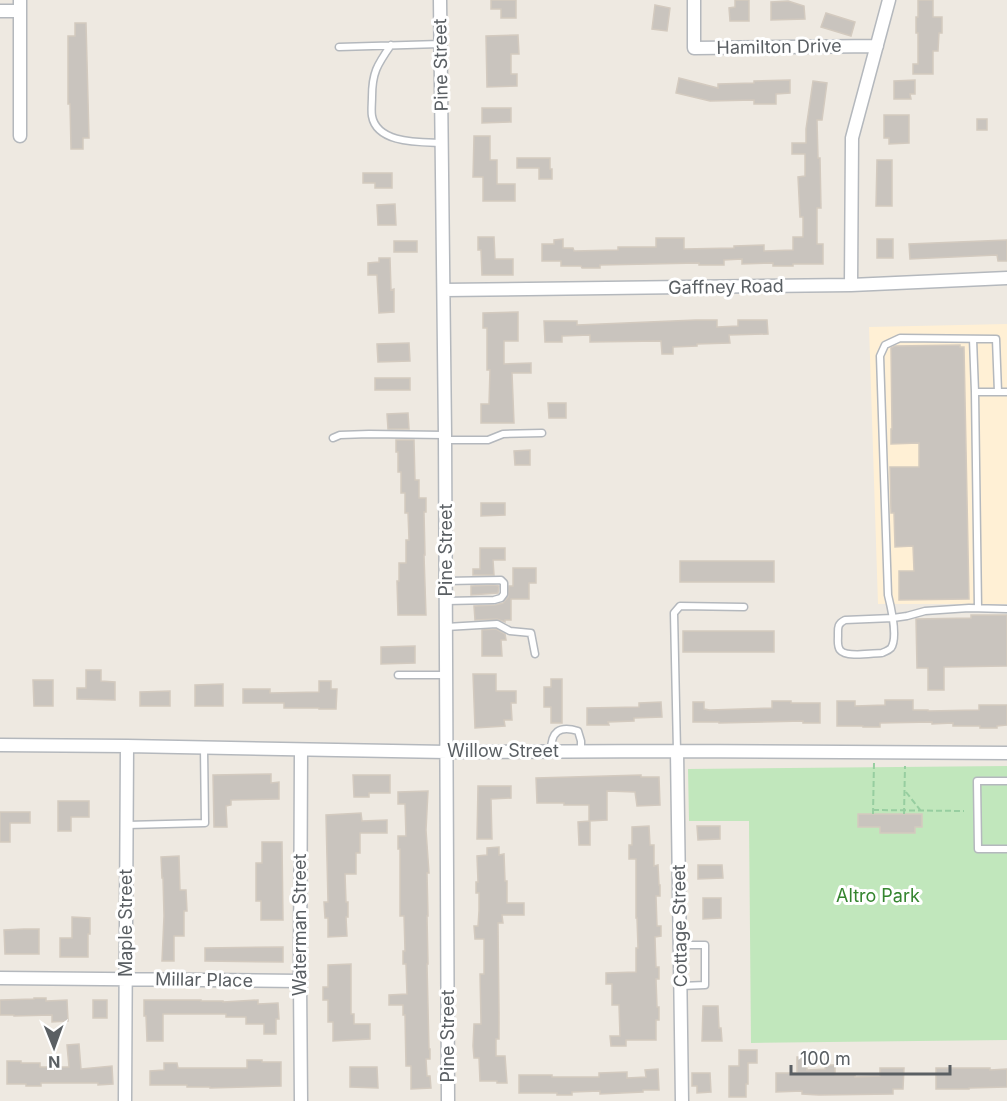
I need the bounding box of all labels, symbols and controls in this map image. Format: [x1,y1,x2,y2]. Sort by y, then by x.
street label: Pine Street [429,18,452,112]
street label: Hamilton Drive [716,35,842,58]
street label: Gaffney Road [668,275,784,298]
street label: Pine Street [435,503,456,596]
street label: Willow Street [447,740,559,761]
street label: Waterman Street [289,854,310,996]
street label: Cottage Street [668,864,691,988]
street label: Maple Street [115,869,136,977]
park label: Altro Park [836,885,920,906]
street label: Millar Place [155,968,253,991]
street label: Pine Street [437,989,458,1082]
north arrow [24,1017,84,1077]
scale bar [791,1038,950,1076]
text: 100 m [800,1048,851,1069]
text: N [48,1052,61,1072]

